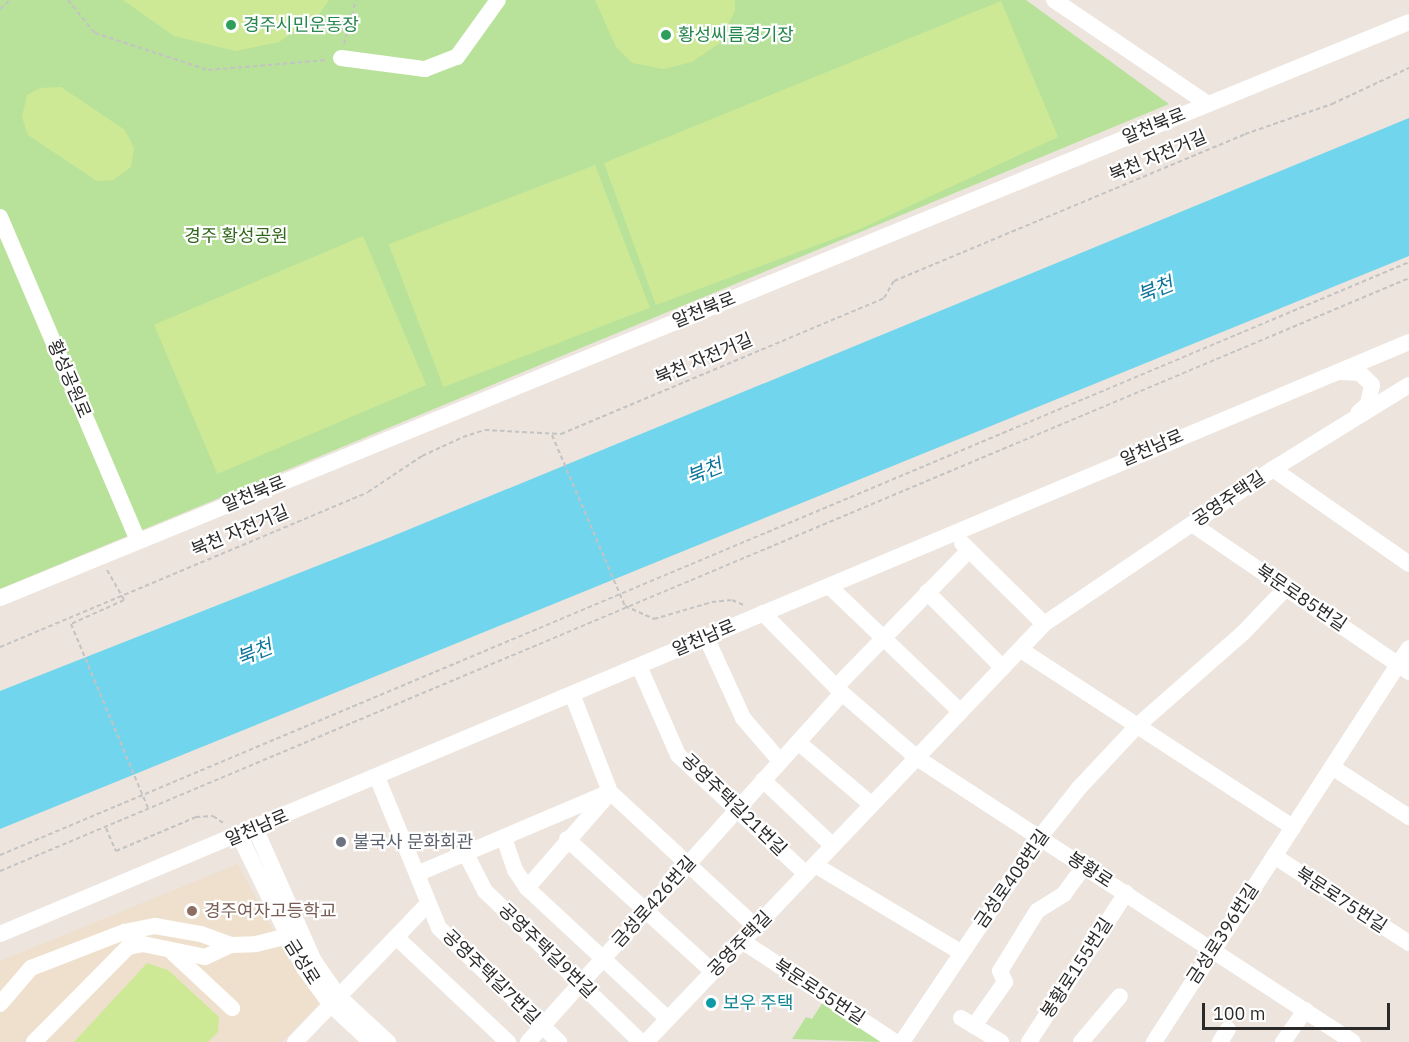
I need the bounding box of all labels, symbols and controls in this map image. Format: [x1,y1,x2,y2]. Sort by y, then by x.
place label: 경주시민운동장 [243,14,359,36]
marker: 경주시민운동장 [224,18,238,32]
place label: 황성씨름경기장 [678,24,794,46]
marker: 황성씨름경기장 [659,28,673,42]
street label: 알천북로 [1119,104,1189,148]
street label: 북천 자전거길 [1106,126,1210,186]
park label: 경주 황성공원 [184,225,288,247]
water label: 북천 [1133,271,1177,307]
street label: 알천북로 [669,288,739,332]
street label: 북천 자전거길 [652,329,756,389]
street label: 황성공원로 [43,337,95,421]
street label: 알천남로 [1117,425,1187,471]
water label: 북천 [682,453,726,489]
street label: 공영주택길 [1189,467,1269,531]
street label: 알천북로 [219,472,289,516]
street label: 북천 자전거길 [188,501,292,561]
street label: 북문로85번길 [1252,560,1350,636]
street label: 알천남로 [669,615,739,661]
water label: 북천 [232,634,276,670]
street label: 공영주택길21번길 [677,749,791,861]
street label: 알천남로 [222,805,292,851]
street label: 금성로408번길 [970,826,1054,932]
place label: 불국사 문화회관 [353,831,473,853]
marker: 불국사 문화회관 [334,835,348,849]
street label: 봉황로 [1063,847,1117,893]
street label: 금성로426번길 [607,852,701,952]
street label: 북문로75번길 [1291,863,1391,937]
street label: 금성로396번길 [1183,880,1263,988]
street label: 공영주택길9번길 [494,899,600,1003]
place label: 경주여자고등학교 [204,900,336,922]
marker: 경주여자고등학교 [185,904,199,918]
street label: 공영주택길 [703,907,777,981]
street label: 봉황로155번길 [1037,914,1117,1022]
street label: 공영주택길7번길 [438,925,544,1029]
street label: 금성로 [280,935,324,989]
street label: 북문로55번길 [769,955,869,1029]
scale bar [1205,991,1392,1029]
place label: 보우 주택 [723,992,793,1014]
marker: 보우 주택 [704,996,718,1010]
text: 100 m [1213,1002,1265,1025]

